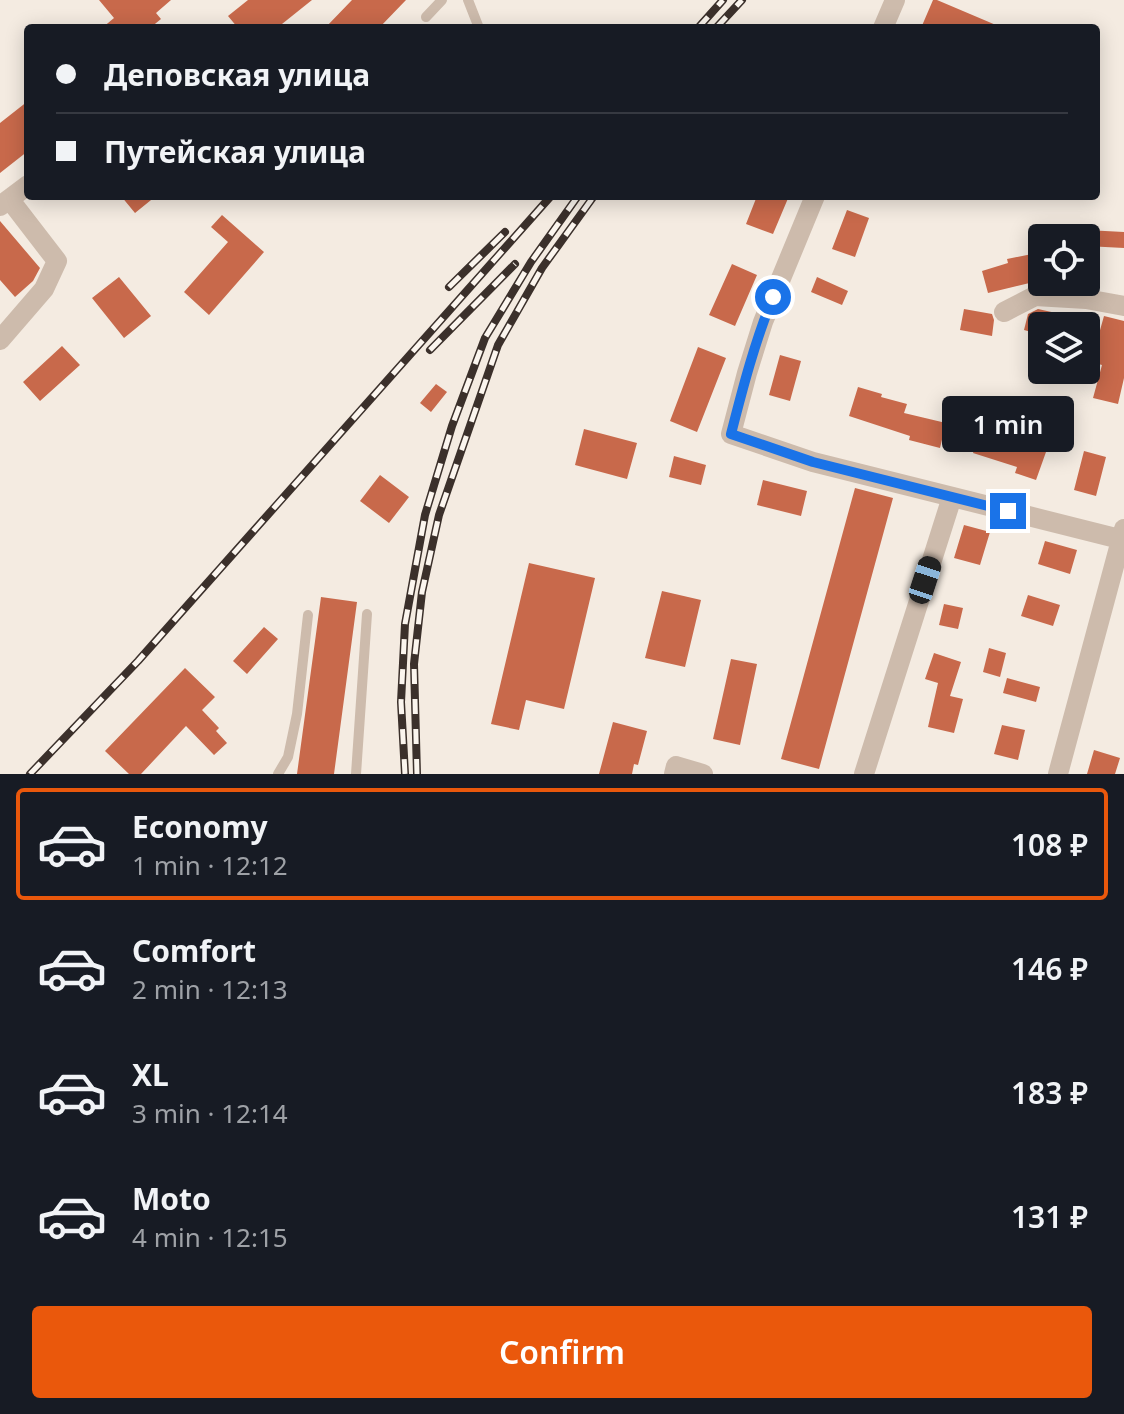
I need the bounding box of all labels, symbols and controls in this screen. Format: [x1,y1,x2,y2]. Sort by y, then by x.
text: Деповская улица [104,54,370,95]
text: Путейская улица [104,131,366,172]
map controls [1028,224,1100,384]
button: locate [1028,224,1100,296]
route start [755,279,791,315]
button: layers [1028,312,1100,384]
callout: 1 min [942,395,1074,451]
text: 1 min [973,406,1043,442]
route end [990,493,1026,529]
car [906,553,944,607]
text: Economy [132,806,268,847]
icon: car [36,808,108,880]
text: 108 ₽ [1011,824,1088,865]
text: 1 min · 12:12 [132,847,288,883]
text: Comfort [132,930,256,971]
icon: car [36,932,108,1004]
text: 146 ₽ [1011,948,1088,989]
text: 2 min · 12:13 [132,971,288,1007]
text: XL [132,1054,169,1095]
icon: car [36,1056,108,1128]
text: 183 ₽ [1011,1072,1088,1113]
text: 3 min · 12:14 [132,1095,288,1131]
text: Moto [132,1178,211,1219]
icon: car [36,1180,108,1252]
text: 131 ₽ [1011,1196,1088,1237]
text: 4 min · 12:15 [132,1219,288,1255]
button: Confirm [32,1306,1092,1398]

